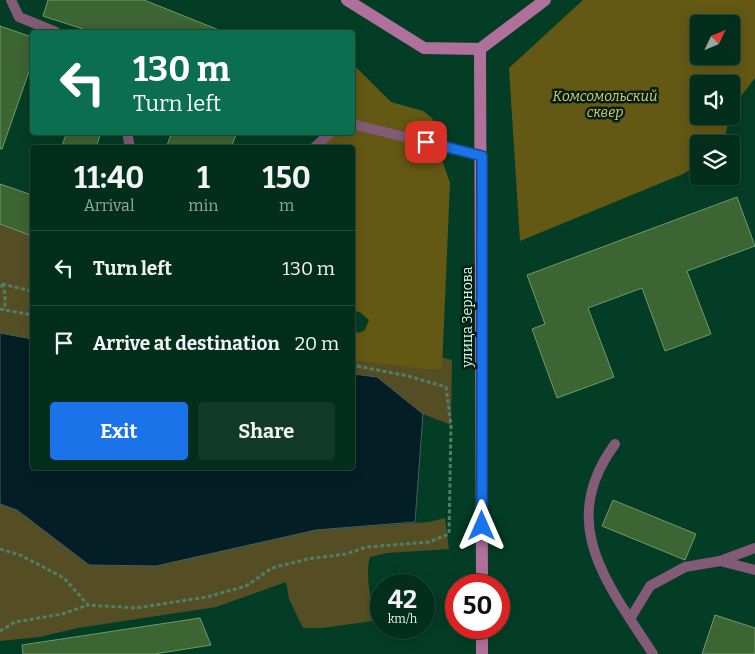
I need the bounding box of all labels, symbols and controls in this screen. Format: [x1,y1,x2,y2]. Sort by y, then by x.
north arrow [690,15,740,65]
map controls [690,15,740,185]
text: 130 m [133,48,230,90]
icon: left [50,50,115,115]
button: sound [690,75,740,125]
park label: Комсомольский сквер [553,88,657,121]
text: Turn left [133,90,221,117]
pin [405,121,447,163]
icon: arrive [412,128,440,156]
button: layers [690,135,740,185]
text: 11:40 [74,160,144,196]
text: 1 [197,160,210,196]
text: 150 [263,160,311,196]
text: Arrival [84,196,135,215]
text: min [188,196,218,215]
text: m [279,196,294,215]
icon: left [50,254,78,282]
text: Turn left [93,257,172,280]
text: 130 m [282,257,335,280]
street label: улица Зернова [459,266,476,368]
icon: arrive [50,329,78,357]
text: Arrive at destination [93,332,280,355]
text: 20 m [295,332,339,355]
button: Exit [50,402,188,460]
button: Share [198,402,335,460]
position arrow [455,499,507,551]
speed limit sign: 50 [445,574,510,639]
text: 42 [388,585,417,615]
text: km/h [388,612,417,626]

